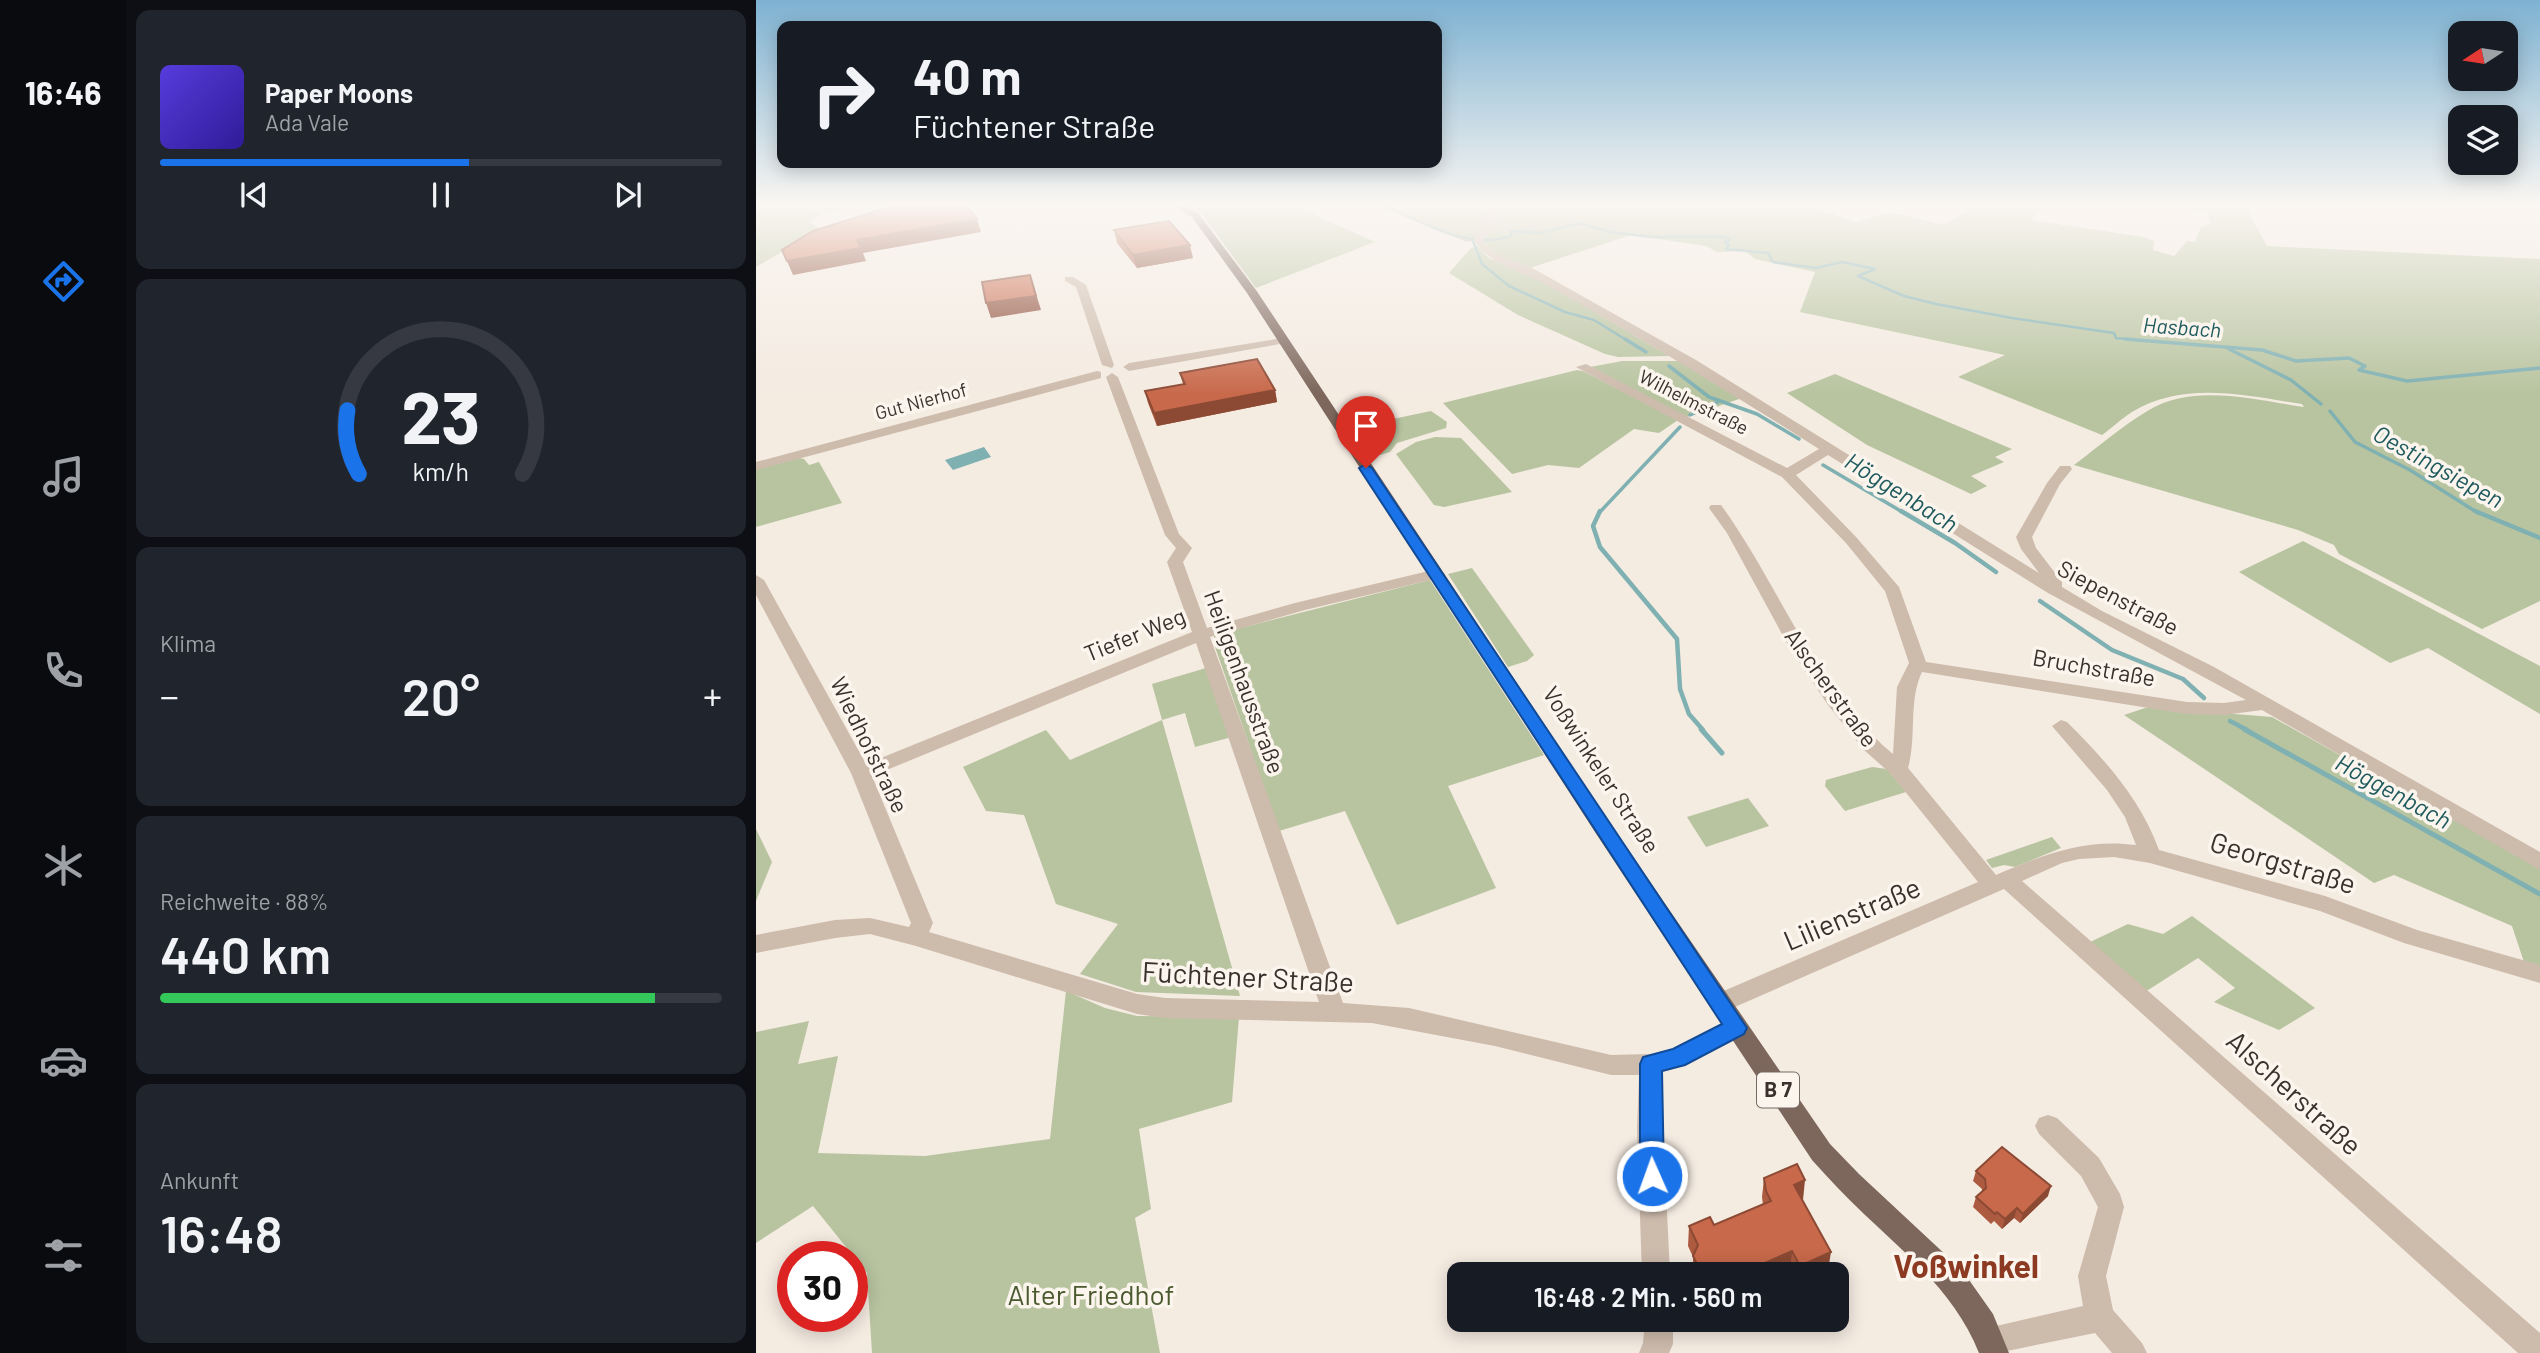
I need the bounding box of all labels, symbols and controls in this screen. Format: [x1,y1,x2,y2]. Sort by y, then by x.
north arrow [2448,21,2518,91]
map controls [2448,21,2518,175]
text: 40 m [913,46,1021,105]
icon: right [798,49,889,140]
text: 16:46 [25,73,101,111]
text: Paper Moons [265,77,413,108]
button: layers [2448,105,2518,175]
text: Füchtener Straße [913,106,1155,144]
text: Ada Vale [265,108,349,136]
icon: previous [235,176,273,214]
icon: pause [422,176,460,214]
icon: next [609,176,647,214]
icon: directions [39,257,88,306]
water label: Hasbach [2142,311,2222,342]
street label: Wilhelmstraße [1636,364,1753,439]
text: 23 [401,371,481,459]
street label: Gut Nierhof [872,377,969,424]
pin [1336,396,1396,468]
icon: arrive [1347,407,1385,445]
water label: Oestingsiepen [2369,418,2509,513]
water label: Höggenbach [1840,446,1964,538]
icon: music [39,452,88,501]
text: km/h [413,456,469,486]
street label: Siepenstraße [2053,553,2184,641]
street label: Heiligenhausstraße [1199,586,1291,777]
street label: Tiefer Weg [1080,601,1189,667]
street label: Alscherstraße [1779,623,1884,752]
text: Klima [160,629,216,657]
street label: Bruchstraße [2031,642,2158,692]
icon: phone [39,646,88,695]
text: 20° [402,664,480,726]
text: − [160,672,179,718]
text: + [703,672,722,718]
street label: Wiedhofstraße [825,672,915,817]
street label: Voßwinkeler Straße [1537,681,1666,858]
water label: Höggenbach [2331,747,2457,834]
street label: Georgstraße [2206,824,2360,900]
icon: climate [39,841,88,890]
street label: Lilienstraße [1778,869,1925,957]
text: Reichweite · 88% [160,887,328,915]
text: 440 km [160,922,331,984]
street label: Füchtener Straße [1141,953,1355,999]
street label: Alscherstraße [2220,1023,2369,1162]
icon: car [39,1036,88,1085]
road number: B 7 [1757,1072,1799,1108]
position arrow [1615,1139,1689,1213]
text: Ankunft [160,1166,239,1194]
text: 16:48 [160,1201,282,1263]
icon: filters [39,1231,88,1280]
speed limit sign: 30 [777,1241,868,1332]
district label: Voßwinkel [1893,1246,2039,1284]
park label: Alter Friedhof [1008,1277,1175,1311]
text: 16:48 · 2 Min. · 560 m [1534,1281,1762,1312]

